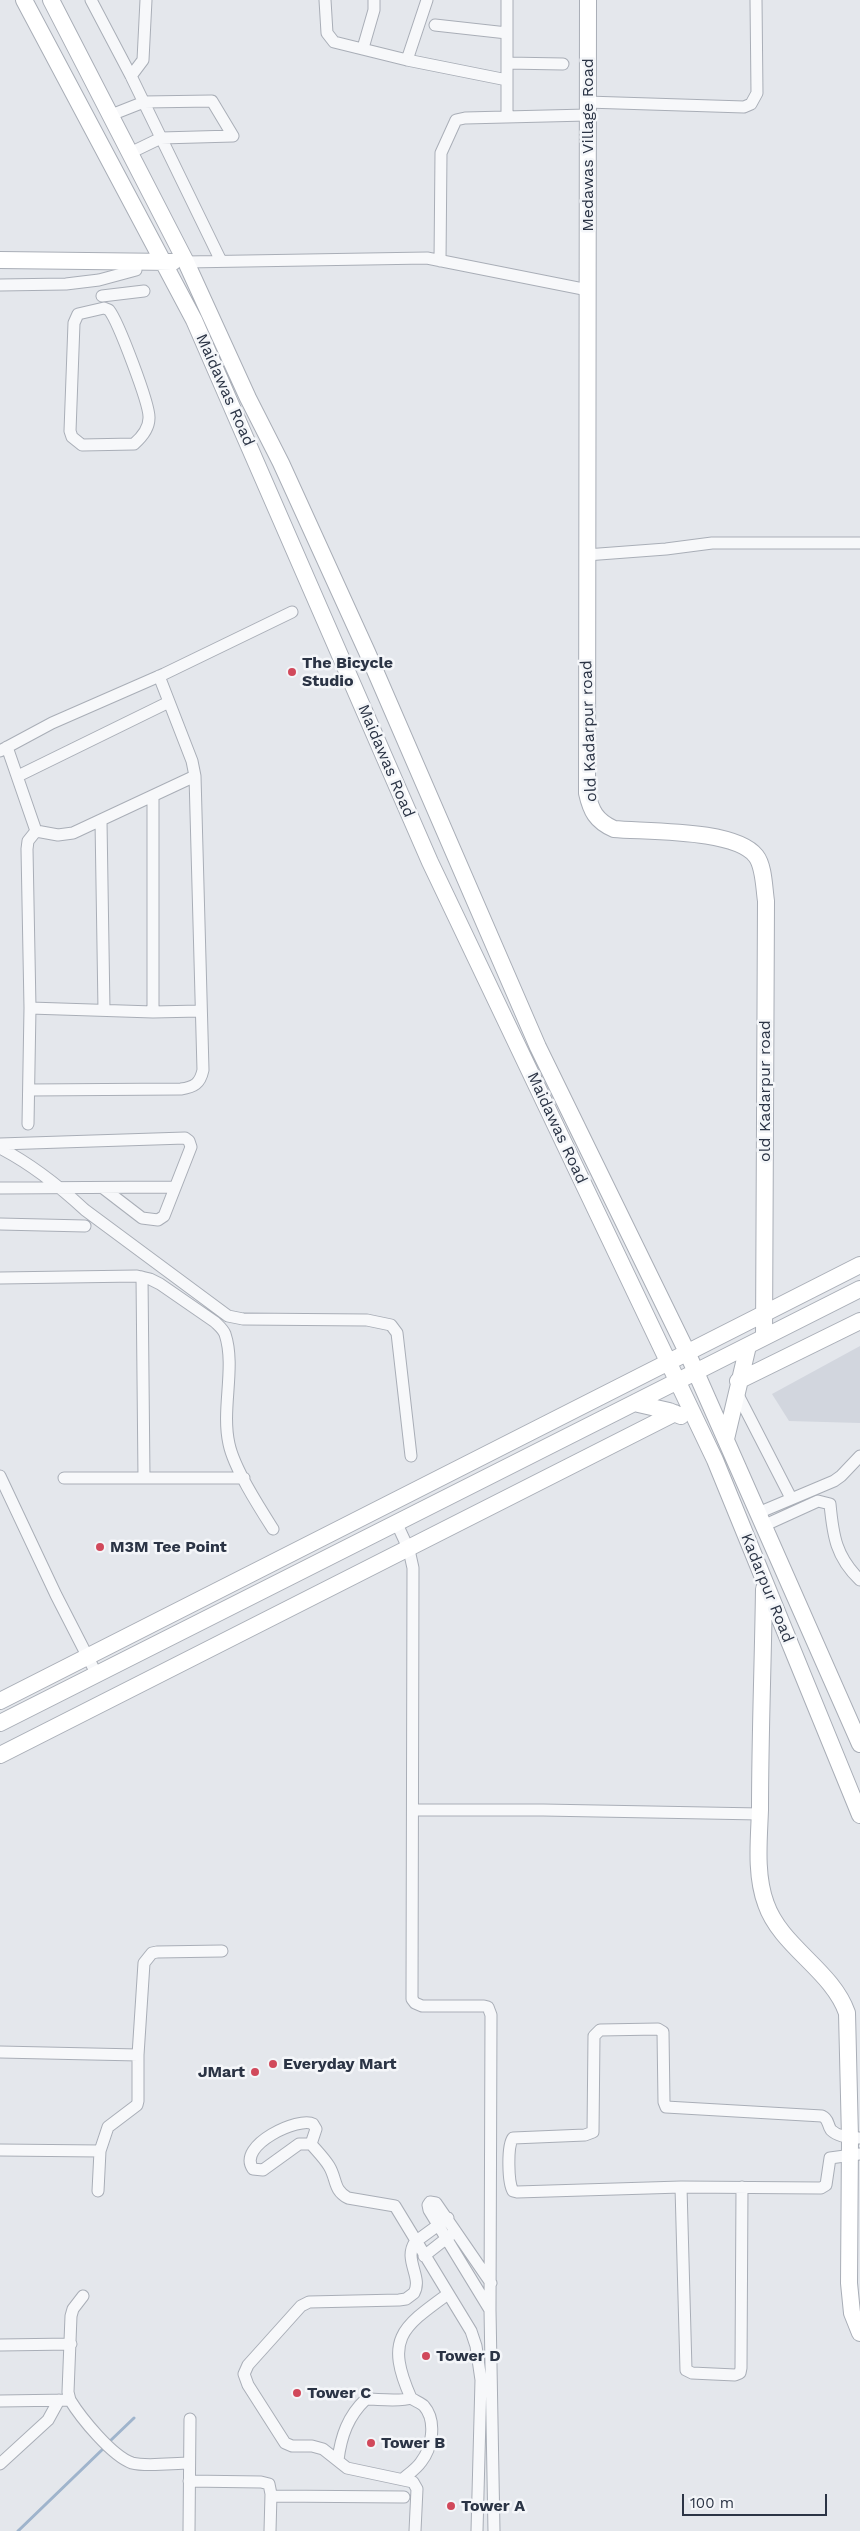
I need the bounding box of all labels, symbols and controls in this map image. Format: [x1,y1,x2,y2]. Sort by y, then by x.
street label: Medawas Village Road [578,58,598,232]
street label: Maidawas Road [192,331,258,449]
place label: The Bicycle Studio [302,653,393,691]
street label: old Kadarpur road [577,660,601,802]
marker: The Bicycle Studio [286,666,298,678]
street label: Maidawas Road [354,702,418,820]
street label: old Kadarpur road [755,1020,775,1162]
street label: Maidawas Road [523,1069,591,1187]
street label: Kadarpur Road [736,1531,798,1645]
place label: M3M Tee Point [110,1537,227,1557]
marker: M3M Tee Point [94,1541,106,1553]
place label: Everyday Mart [283,2054,397,2074]
marker: Everyday Mart [267,2058,279,2070]
place label: JMart [198,2062,245,2082]
marker: JMart [249,2066,261,2078]
place label: Tower D [436,2346,501,2366]
marker: Tower D [420,2350,432,2362]
place label: Tower C [307,2383,371,2403]
marker: Tower C [291,2387,303,2399]
place label: Tower B [381,2433,445,2453]
marker: Tower B [365,2437,377,2449]
scale bar [685,2484,830,2516]
text: 100 m [690,2494,734,2512]
place label: Tower A [461,2496,525,2516]
marker: Tower A [445,2500,457,2512]

